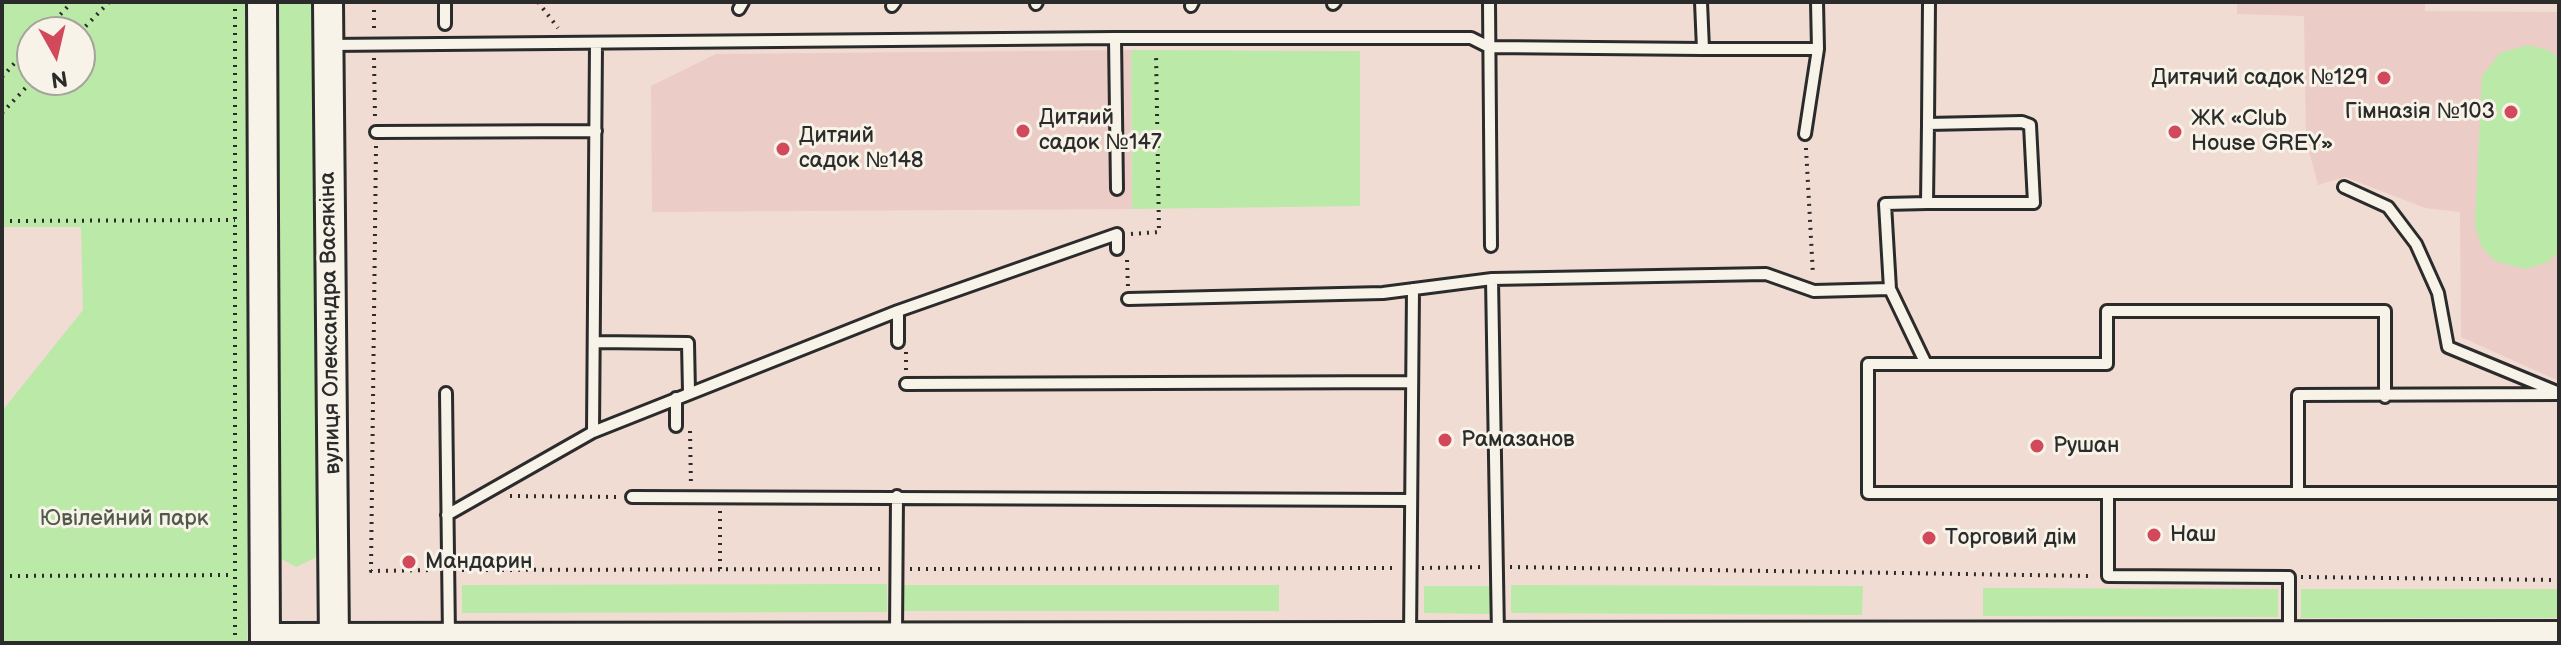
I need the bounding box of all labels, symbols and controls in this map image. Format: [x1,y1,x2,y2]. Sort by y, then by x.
north arrow [16,16,96,96]
text: N [49,64,69,93]
place label: Дитячий садок №129 [2151,65,2368,91]
marker: Дитячий садок №129 [2375,69,2393,87]
place label: Гімназія №103 [2345,99,2495,125]
marker: Гімназія №103 [2502,103,2520,121]
place label: Дитяий садок №147 [1039,105,1162,156]
place label: ЖК «Club House GREY» [2191,106,2333,158]
marker: Дитяий садок №147 [1014,122,1032,140]
place label: Дитяий садок №148 [799,123,924,174]
marker: ЖК «Club House GREY» [2166,123,2184,141]
marker: Дитяий садок №148 [774,140,792,158]
street label: вулиця Олександра Васякіна [315,171,347,475]
place label: Рамазанов [1461,427,1574,453]
marker: Рамазанов [1436,431,1454,449]
place label: Рушан [2053,433,2119,459]
marker: Рушан [2028,437,2046,455]
park label: Ювілейний парк [40,506,208,532]
place label: Наш [2170,522,2216,548]
place label: Торговий дім [1945,525,2077,551]
marker: Наш [2145,526,2163,544]
marker: Торговий дім [1920,529,1938,547]
place label: Мандарин [425,549,532,575]
marker: Мандарин [400,553,418,571]

